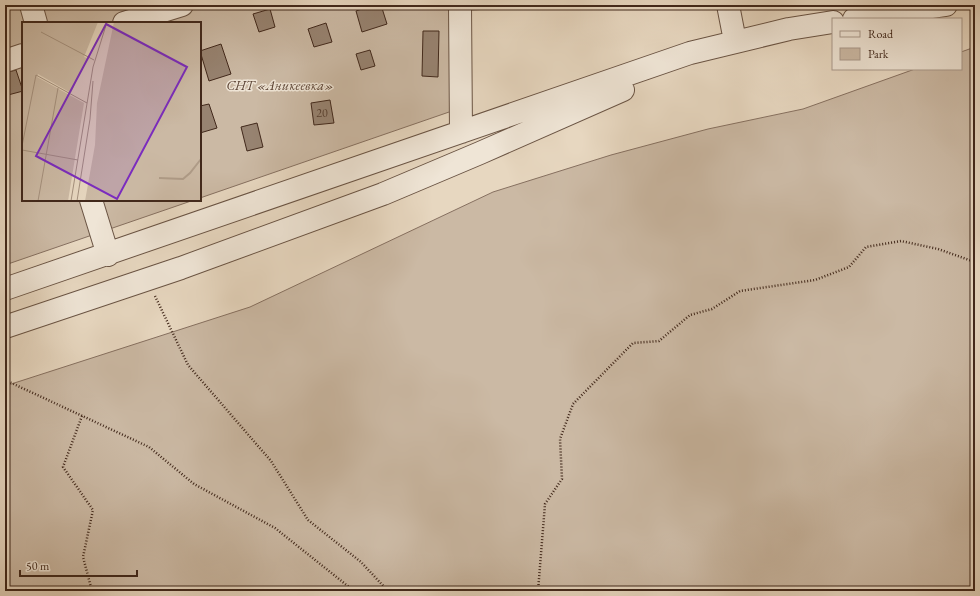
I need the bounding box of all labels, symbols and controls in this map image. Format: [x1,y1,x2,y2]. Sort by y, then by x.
legend [832,18,962,70]
inset map [22,22,201,201]
text: Road [868,26,894,42]
text: Park [868,46,889,62]
park label: СНТ «Аникеевка» [226,76,334,94]
house number: 20 [316,105,328,121]
scale bar [20,552,137,578]
text: 50 m [26,558,50,574]

